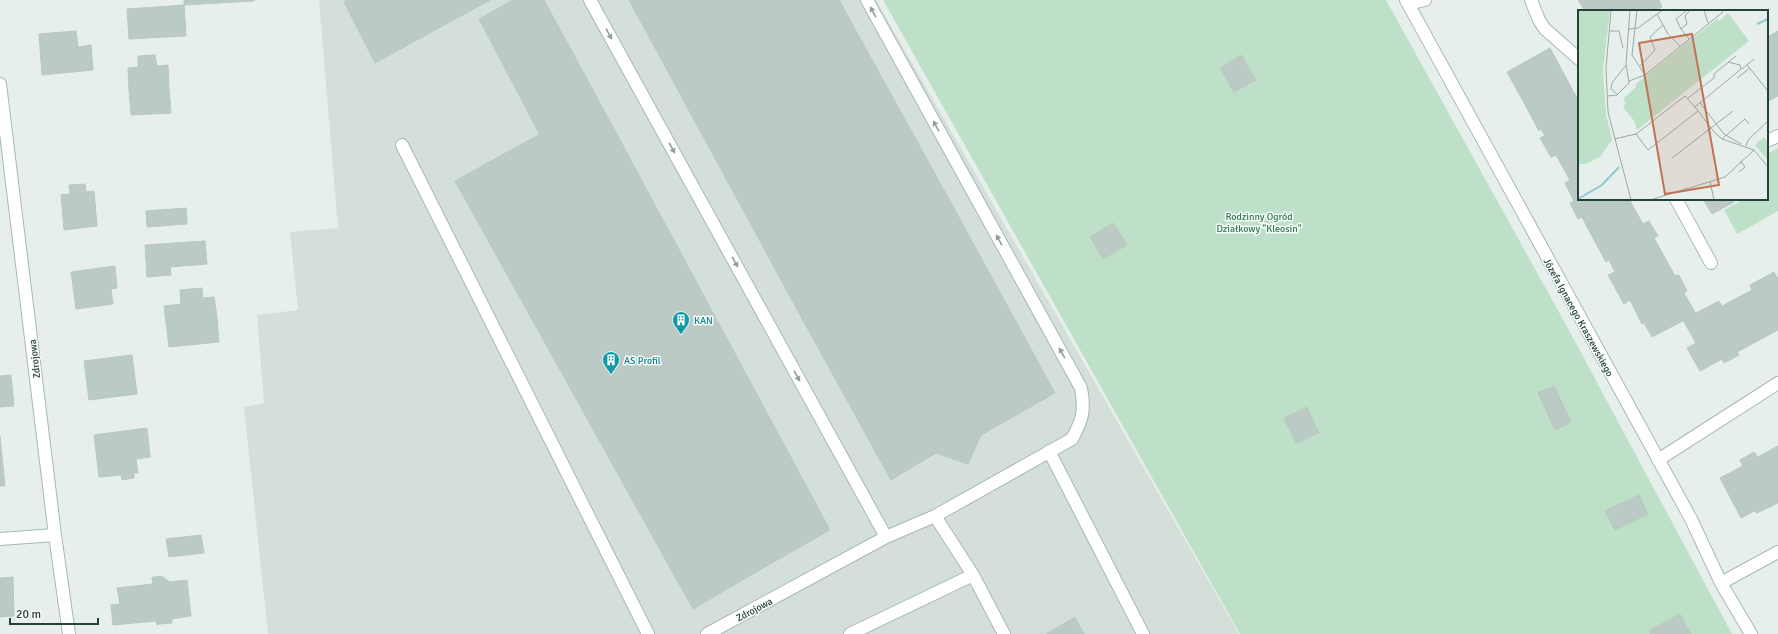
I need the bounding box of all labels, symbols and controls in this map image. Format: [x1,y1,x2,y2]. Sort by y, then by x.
one-way arrow [870,6,877,18]
inset map [1578,10,1768,200]
one-way arrow [606,28,613,40]
one-way arrow [933,120,940,132]
one-way arrow [669,142,675,154]
park label: Rodzinny Ogród Działkowy "Kleosin" [1216,211,1302,235]
one-way arrow [996,234,1003,246]
one-way arrow [731,256,738,268]
street label: Józefa Ignacego Kraszewskiego [1541,256,1616,379]
building icon: KAN [671,310,691,335]
place label: KAN [694,315,713,327]
street label: Zdrojowa [27,339,43,379]
one-way arrow [1059,348,1066,359]
building icon: AS Profil [601,350,621,375]
place label: AS Profil [624,355,661,367]
one-way arrow [794,370,801,382]
street label: Zdrojowa [734,595,775,624]
scale bar [10,600,98,626]
text: 20 m [16,607,41,622]

